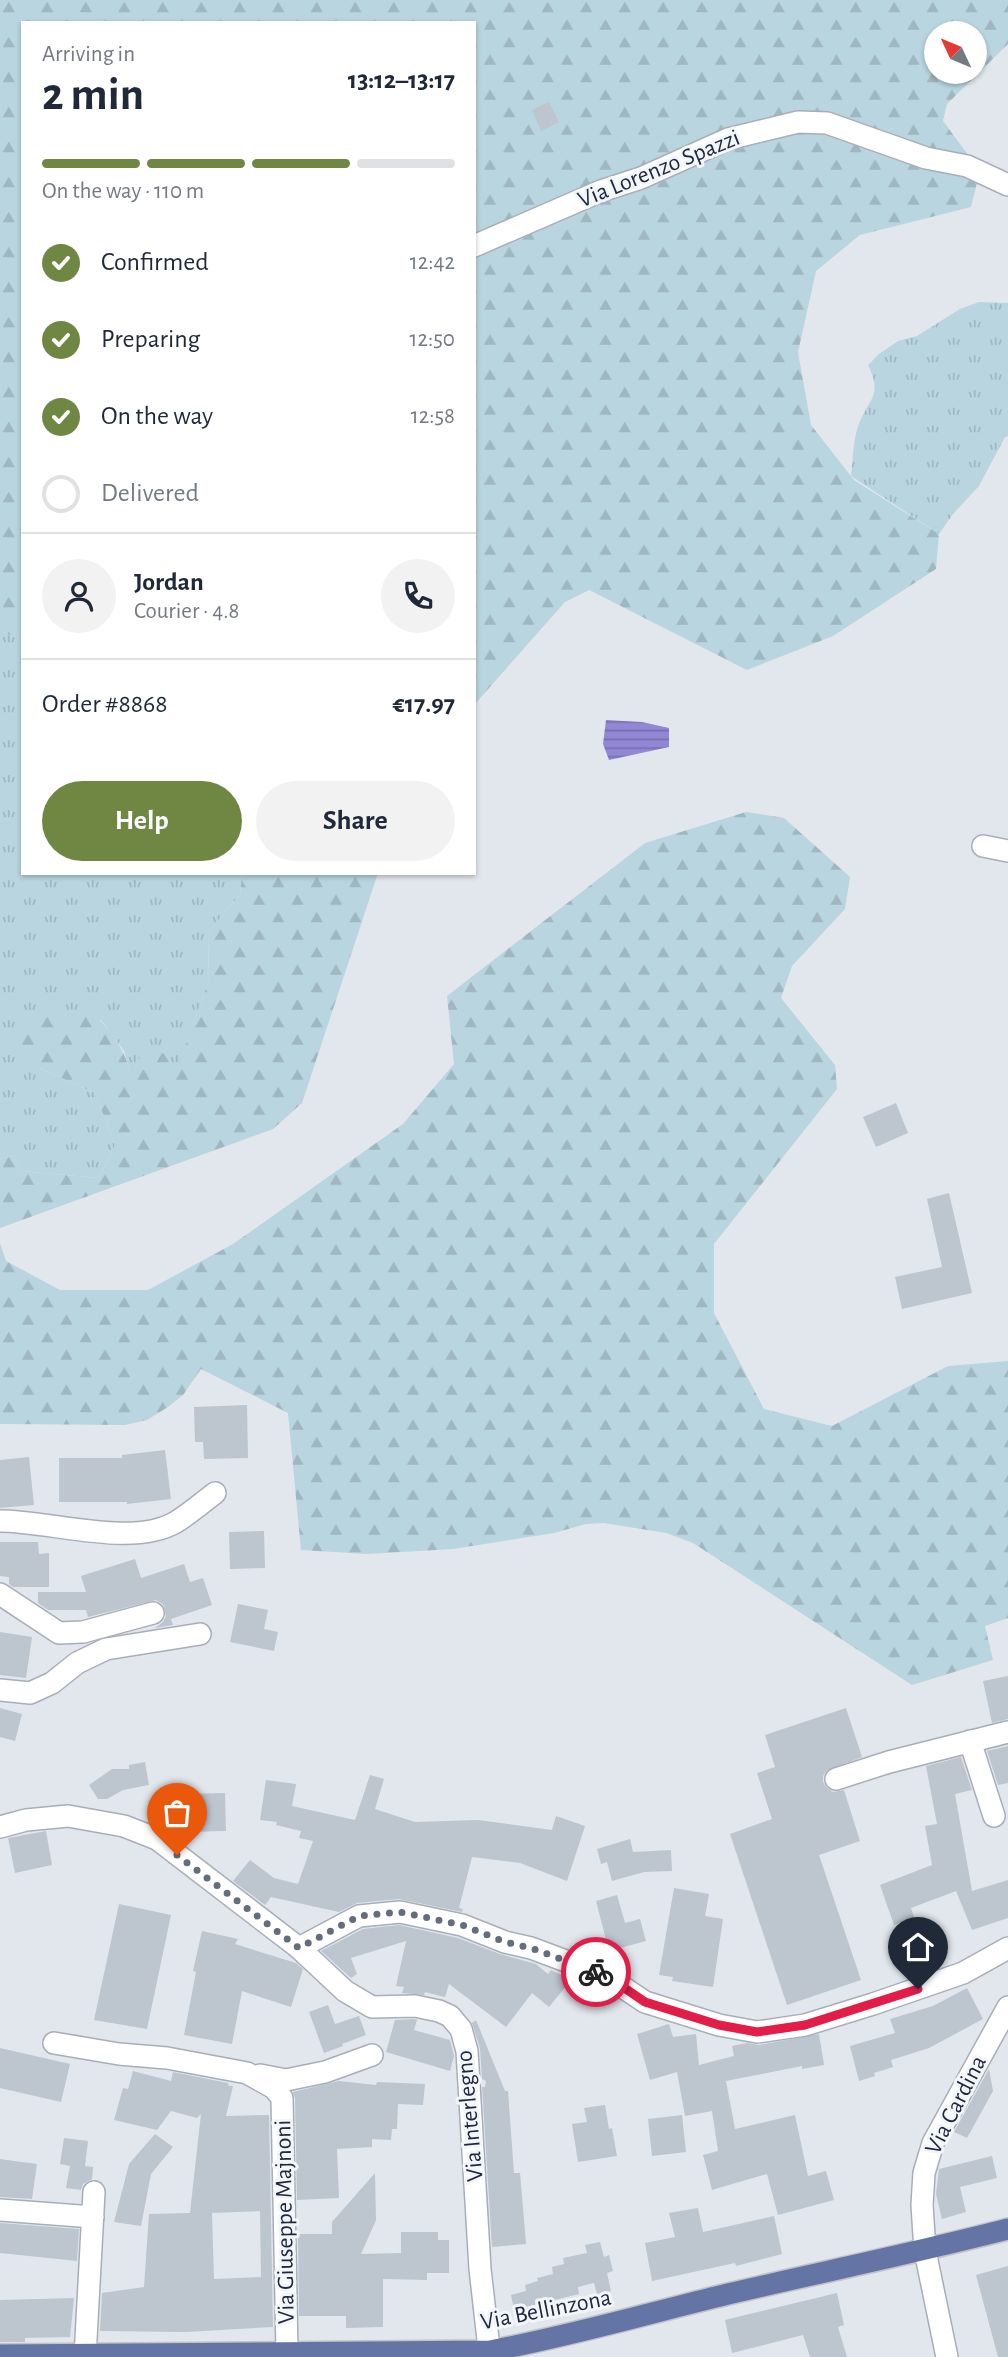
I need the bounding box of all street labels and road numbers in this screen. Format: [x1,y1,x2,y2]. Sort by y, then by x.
street label: Via Lorenzo Spazzi [575,126,743,212]
street label: Via Interlegno [452,2049,488,2183]
street label: Via Cardina [921,2052,991,2158]
street label: Via Giuseppe Majnoni [271,2120,299,2324]
street label: Via Bellinzona [479,2286,613,2334]

